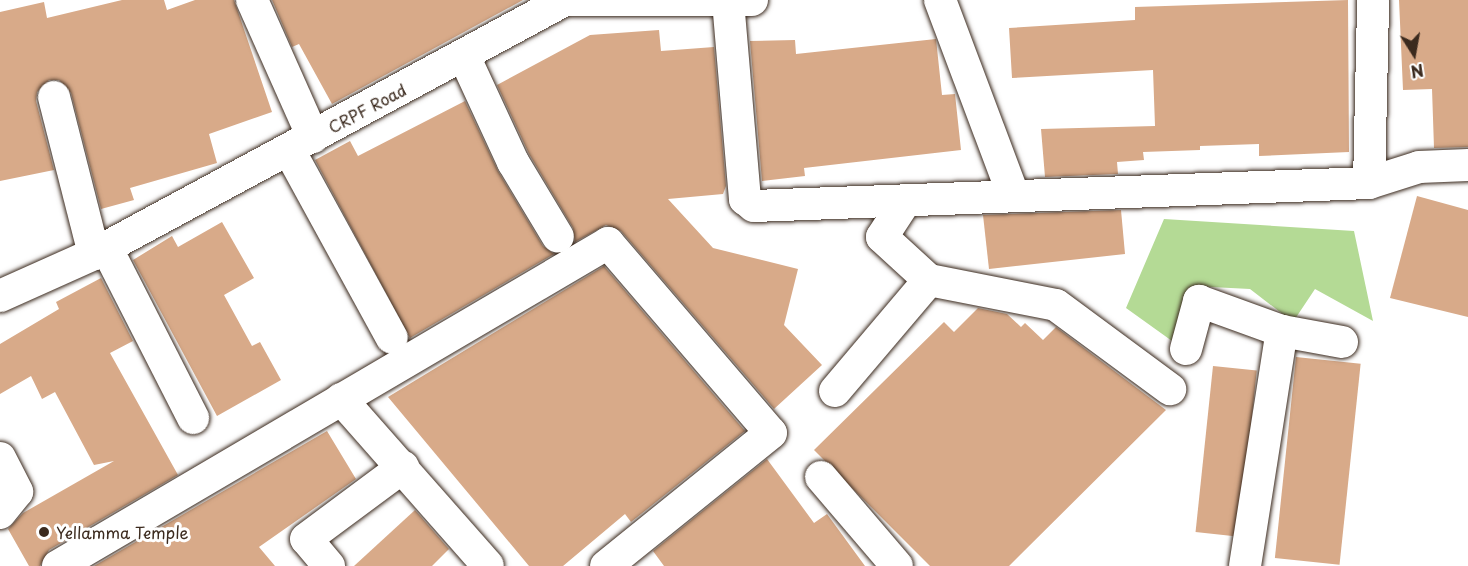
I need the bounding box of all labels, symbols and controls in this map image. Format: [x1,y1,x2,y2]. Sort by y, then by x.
north arrow [1384,24,1444,84]
text: N [1409,59,1426,85]
street label: CRPF Road [324,79,410,137]
place label: Yellamma Temple [56,522,189,542]
marker: Yellamma Temple [37,525,51,539]

